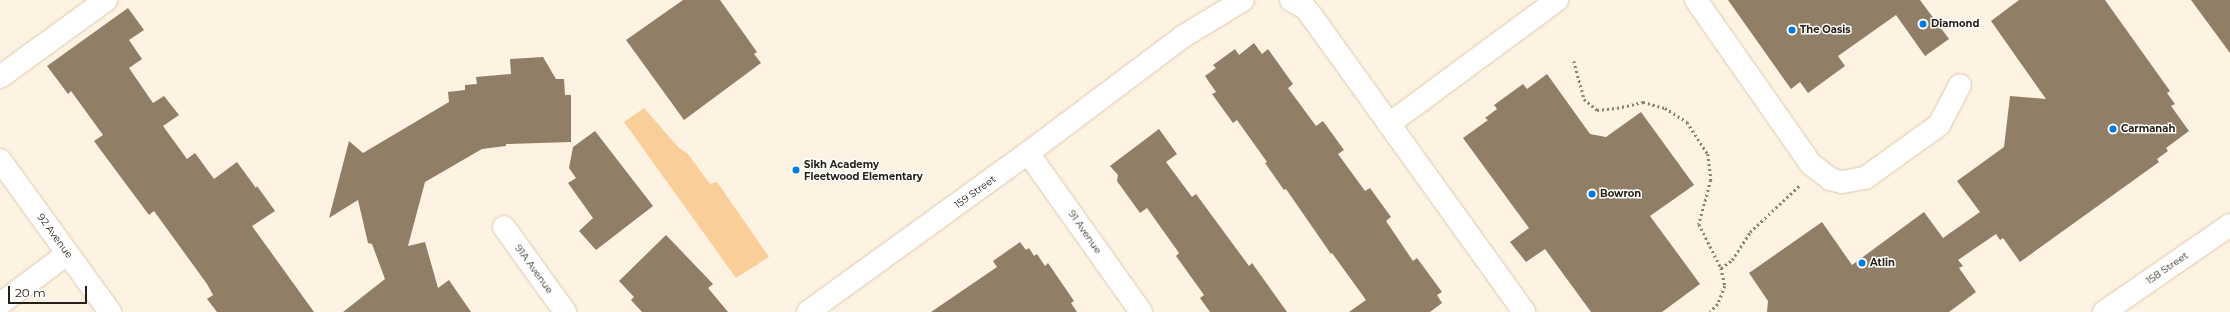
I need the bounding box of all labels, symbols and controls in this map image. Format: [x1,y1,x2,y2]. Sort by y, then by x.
place label: Diamond [1931,18,1979,30]
marker: Diamond [1918,19,1928,29]
place label: The Oasis [1800,24,1851,36]
marker: The Oasis [1787,25,1797,35]
place label: Carmanah [2121,123,2175,135]
marker: Carmanah [2108,124,2118,134]
place label: Sikh Academy Fleetwood Elementary [804,158,923,182]
marker: Sikh Academy Fleetwood Elementary [791,165,801,175]
street label: 159 Street [952,173,998,211]
place label: Bowron [1600,188,1641,200]
marker: Bowron [1587,189,1597,199]
street label: 91 Avenue [1066,208,1104,256]
street label: 92 Avenue [35,211,75,261]
street label: 91A Avenue [512,242,556,296]
street label: 158 Street [2144,249,2190,287]
place label: Atlin [1870,257,1895,269]
marker: Atlin [1857,258,1867,268]
scale bar [10,278,89,304]
text: 20 m [15,285,46,300]

